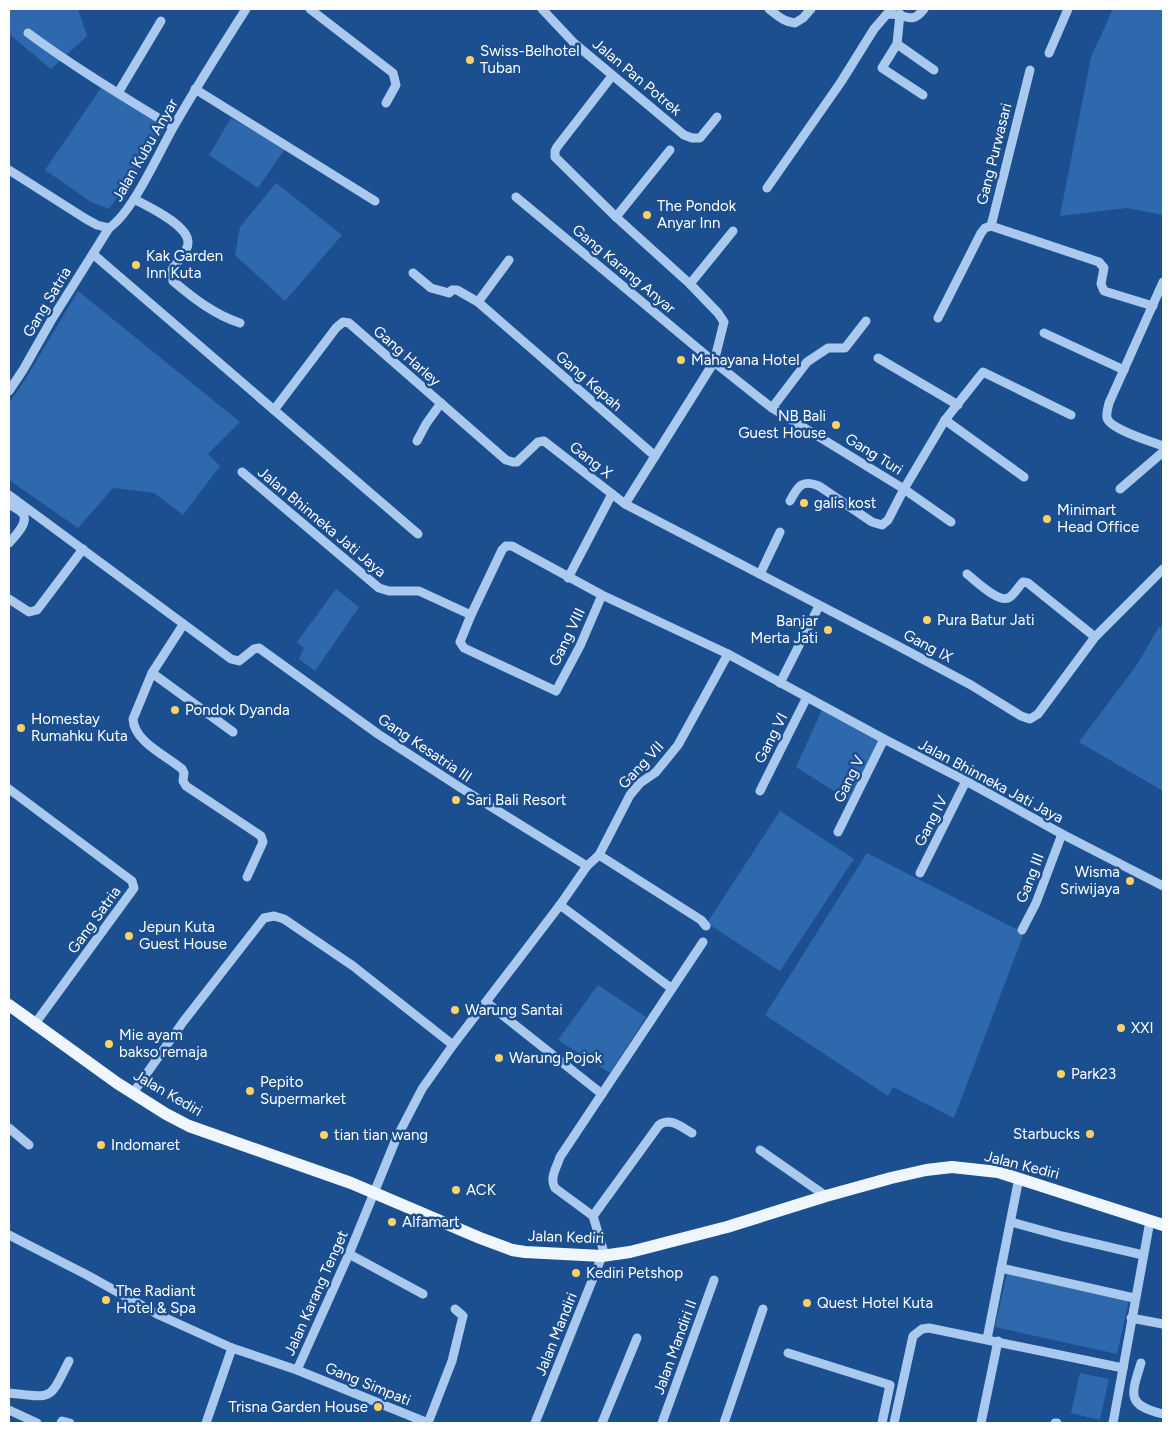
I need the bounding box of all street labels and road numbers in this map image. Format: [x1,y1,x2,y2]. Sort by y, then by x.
street label: Jalan Pan Potrek [589,35,686,120]
street label: Jalan Kubu Anyar [108,95,182,205]
street label: Gang Purwasari [973,101,1015,207]
street label: Gang Karang Anyar [569,221,679,317]
street label: Gang Satria [19,264,75,340]
street label: Gang Harley [370,322,444,390]
street label: Gang Kepah [552,347,626,415]
street label: Gang Turi [842,429,906,479]
street label: Gang X [566,438,617,483]
street label: Jalan Bhinneka Jati Jaya [254,463,390,581]
street label: Gang VIII [545,605,589,669]
street label: Gang IX [900,626,956,667]
street label: Gang Kesatria III [375,710,475,786]
street label: Gang VI [751,710,791,766]
street label: Jalan Bhinneka Jati Jaya [915,735,1067,827]
street label: Gang VII [614,737,668,793]
street label: Gang V [830,752,868,806]
street label: Gang IV [911,792,952,849]
street label: Gang III [1012,850,1048,906]
street label: Gang Satria [64,883,124,957]
street label: Jalan Kediri [130,1066,206,1120]
street label: Jalan Kediri [983,1147,1061,1183]
street label: Jalan Karang Tenget [280,1227,352,1358]
street label: Jalan Kediri [527,1227,605,1247]
street label: Jalan Mandiri [531,1290,581,1378]
street label: Jalan Mandiri II [649,1297,701,1397]
street label: Gang Simpati [322,1359,414,1409]

